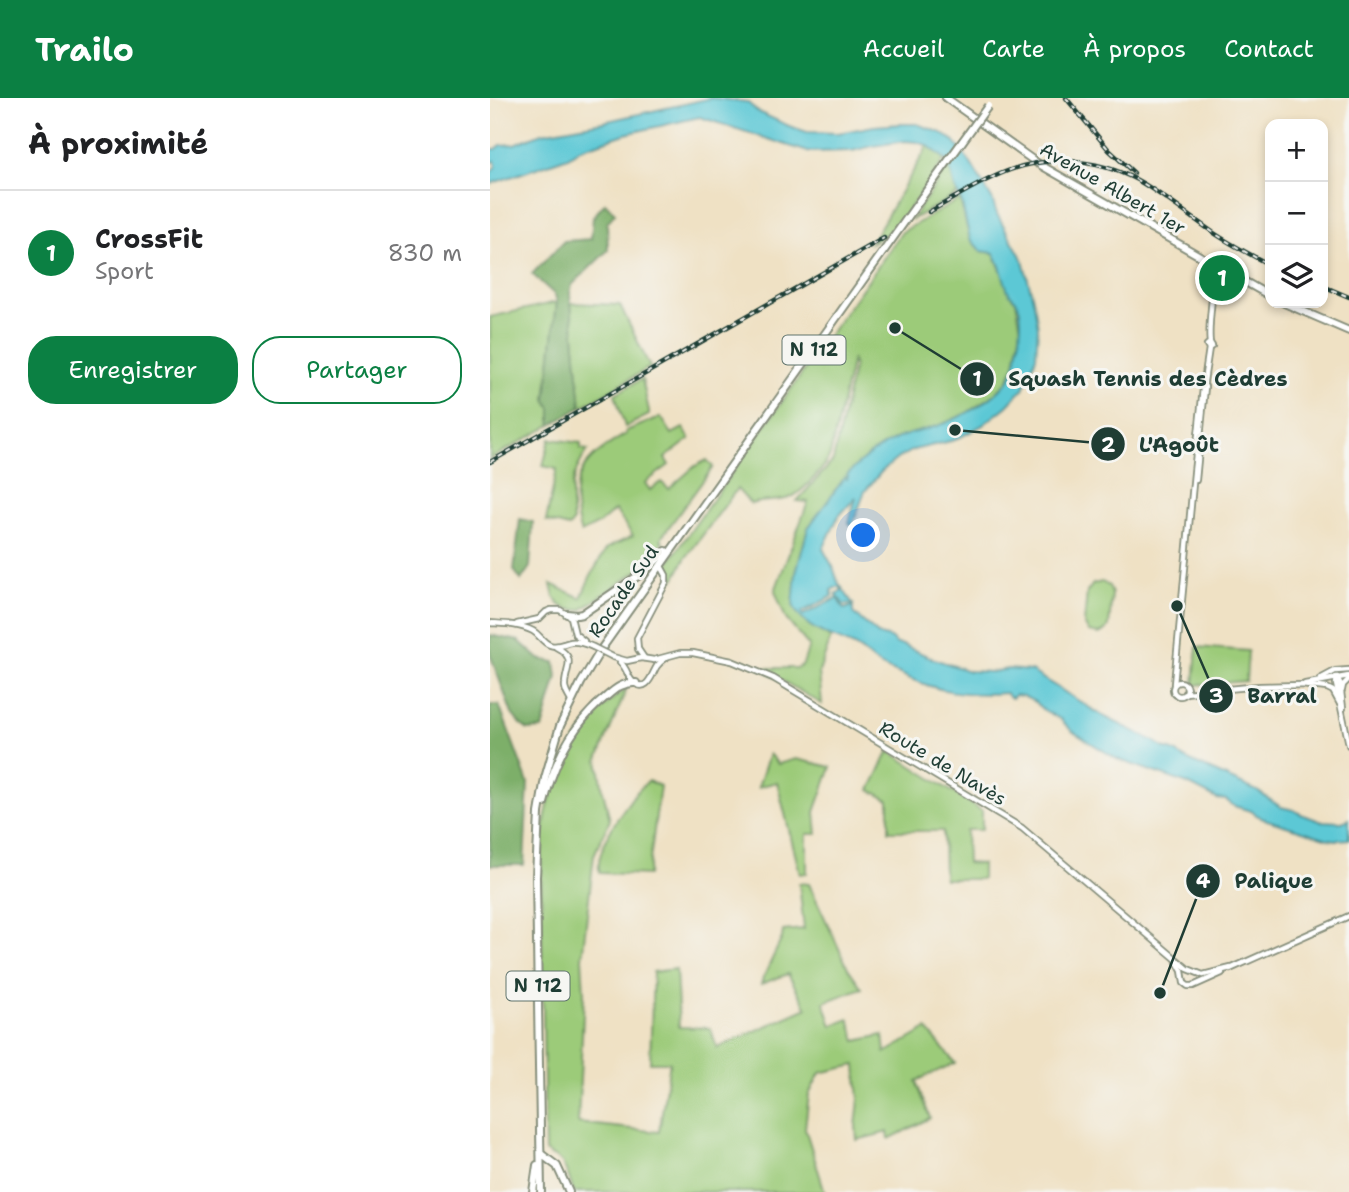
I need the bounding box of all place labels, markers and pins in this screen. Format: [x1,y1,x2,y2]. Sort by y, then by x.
pin: 1 [1199,252,1245,304]
callout: Squash Tennis des Cèdres [960,358,1302,400]
callout: L'Agoût [1090,423,1233,465]
callout: Barral [1199,675,1331,717]
callout: Palique [1185,860,1327,902]

